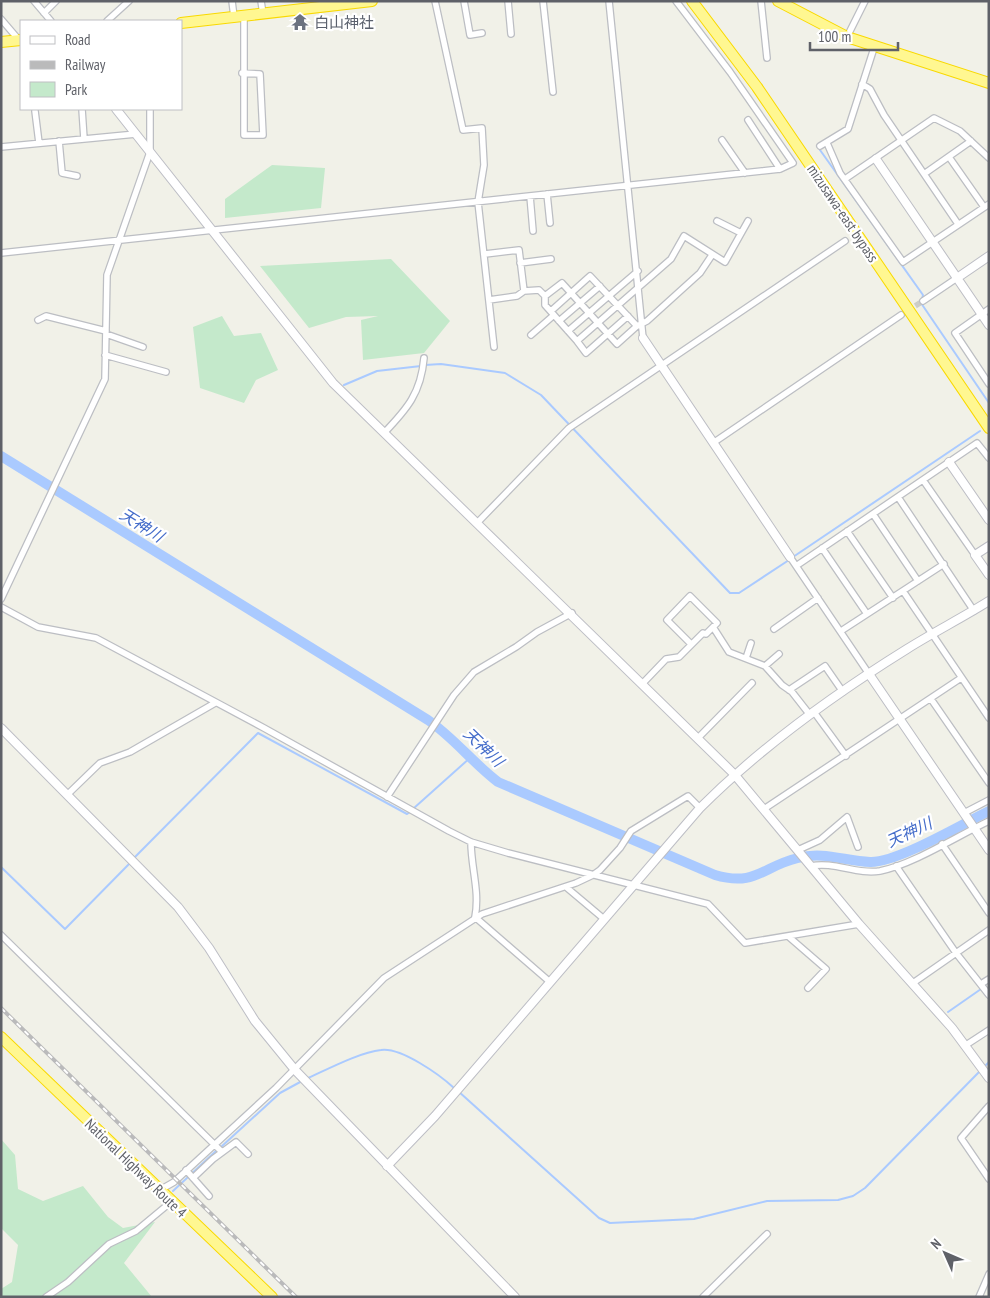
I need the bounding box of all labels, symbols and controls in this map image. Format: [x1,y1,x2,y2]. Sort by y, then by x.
temple icon: 白山神社 [290,12,310,32]
place label: 白山神社 [314,13,374,32]
legend [20,20,182,110]
scale bar [810,20,898,52]
text: 100 m [818,27,851,46]
text: Road [65,30,91,49]
text: Railway [65,55,106,74]
text: Park [65,80,87,99]
street label: mizusawa-east bypass [803,160,883,266]
water label: 天神川 [116,504,169,547]
water label: 天神川 [460,723,510,772]
water label: 天神川 [883,812,937,851]
street label: National Highway Route 4 [81,1114,191,1222]
north arrow [920,1228,970,1278]
text: N [927,1235,945,1253]

